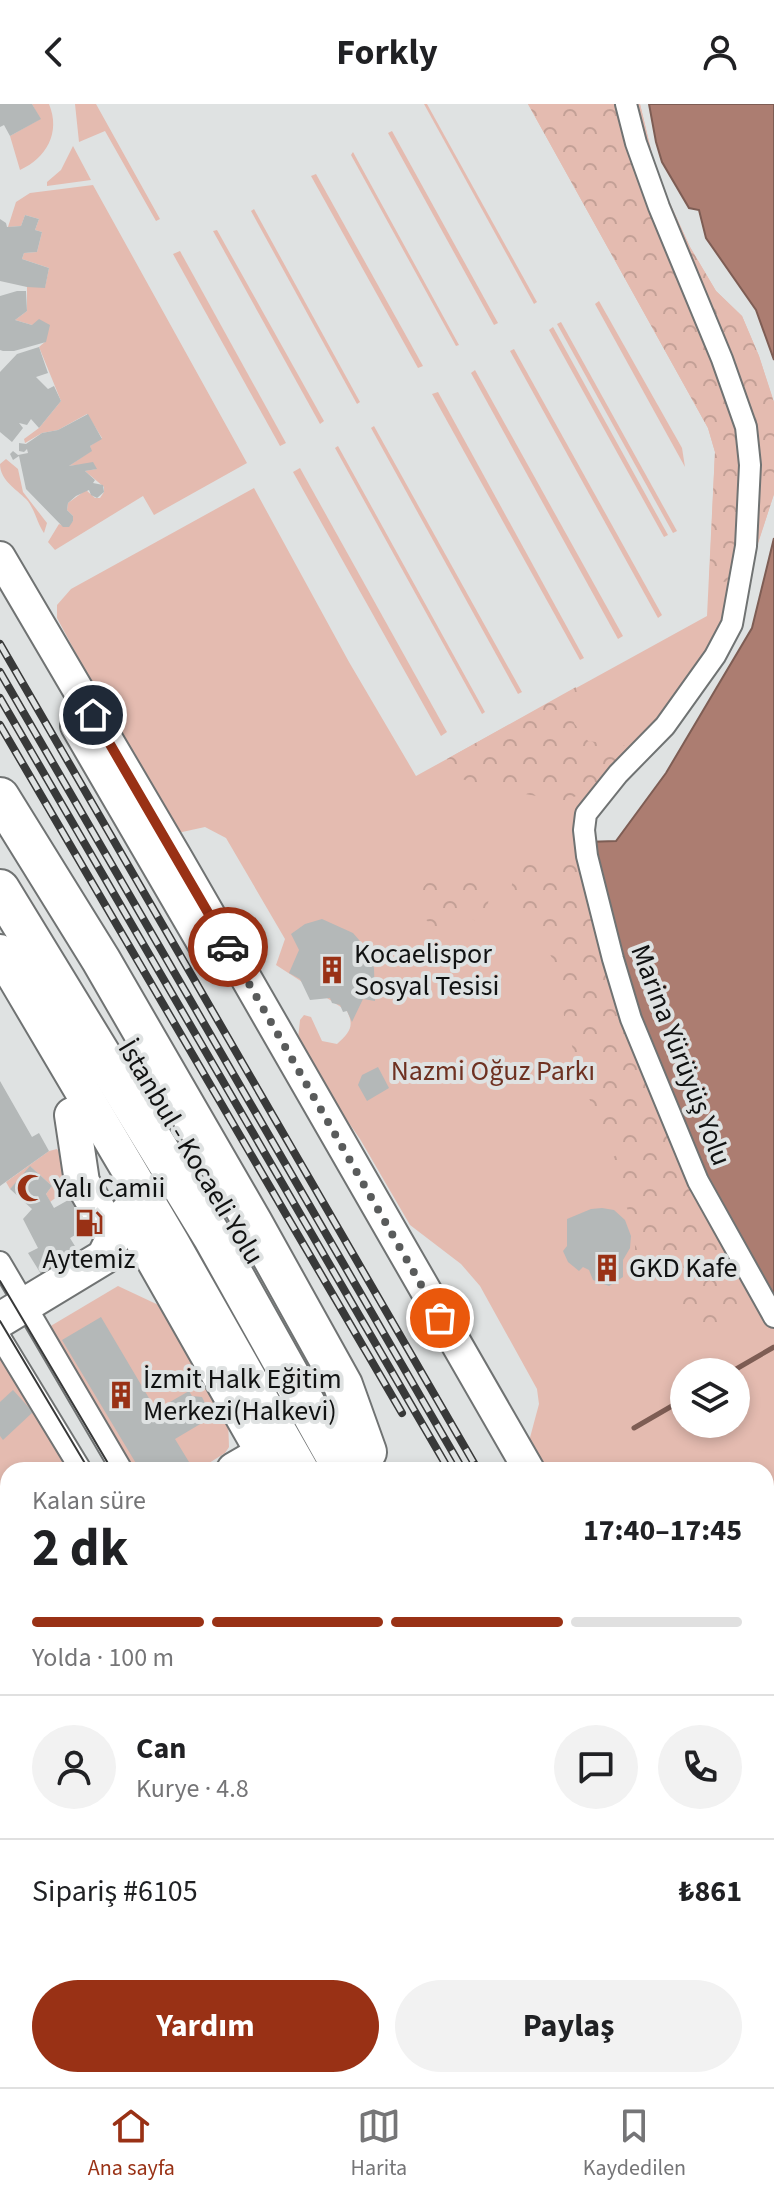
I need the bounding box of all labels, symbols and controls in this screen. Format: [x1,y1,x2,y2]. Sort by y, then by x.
text: Forkly [336,27,438,78]
icon: back [32,30,76,74]
icon: person [698,30,742,74]
pin [59,681,127,749]
icon: home [71,693,115,737]
courier [188,907,268,987]
icon: car [206,925,250,969]
place label: Kocaelispor Sosyal Tesisi [354,934,499,1006]
street label: Marina Yürüyüş Yolu [620,939,742,1171]
building icon: Kocaelispor Sosyal Tesisi [317,955,347,985]
street label: İstanbul - Kocaeli Yolu [108,1032,274,1272]
park label: Nazmi Oğuz Parkı [391,1051,595,1091]
place label: Yalı Camii [52,1168,165,1208]
mosque icon: Yalı Camii [16,1173,46,1203]
fuel station icon: Aytemiz [74,1208,104,1238]
place label: Aytemiz [42,1239,136,1279]
place label: GKD Kafe [629,1248,737,1288]
building icon: GKD Kafe [592,1253,622,1283]
pin [406,1284,474,1352]
icon: bag [418,1296,462,1340]
map controls [670,1358,750,1438]
button: layers [670,1358,750,1438]
place label: İzmit Halk Eğitim Merkezi(Halkevi) [143,1359,342,1431]
building icon: İzmit Halk Eğitim Merkezi(Halkevi) [106,1380,136,1410]
text: Kalan süre [32,1482,146,1519]
text: 17:40–17:45 [583,1509,742,1552]
text: 2 dk [32,1512,128,1586]
text: Yolda · 100 m [32,1639,174,1676]
button: person [32,1725,116,1809]
button: chat [554,1725,638,1809]
button: phone [658,1725,742,1809]
text: Can [136,1727,186,1770]
text: Kurye · 4.8 [136,1770,249,1807]
text: Sipariş #6105 [32,1870,198,1913]
text: ₺861 [679,1870,742,1913]
button: Yardım [32,1980,379,2072]
button: Paylaş [395,1980,742,2072]
tab: Ana sayfa [88,2104,175,2184]
tab: Harita [351,2104,407,2184]
tab: Kaydedilen [583,2104,686,2184]

